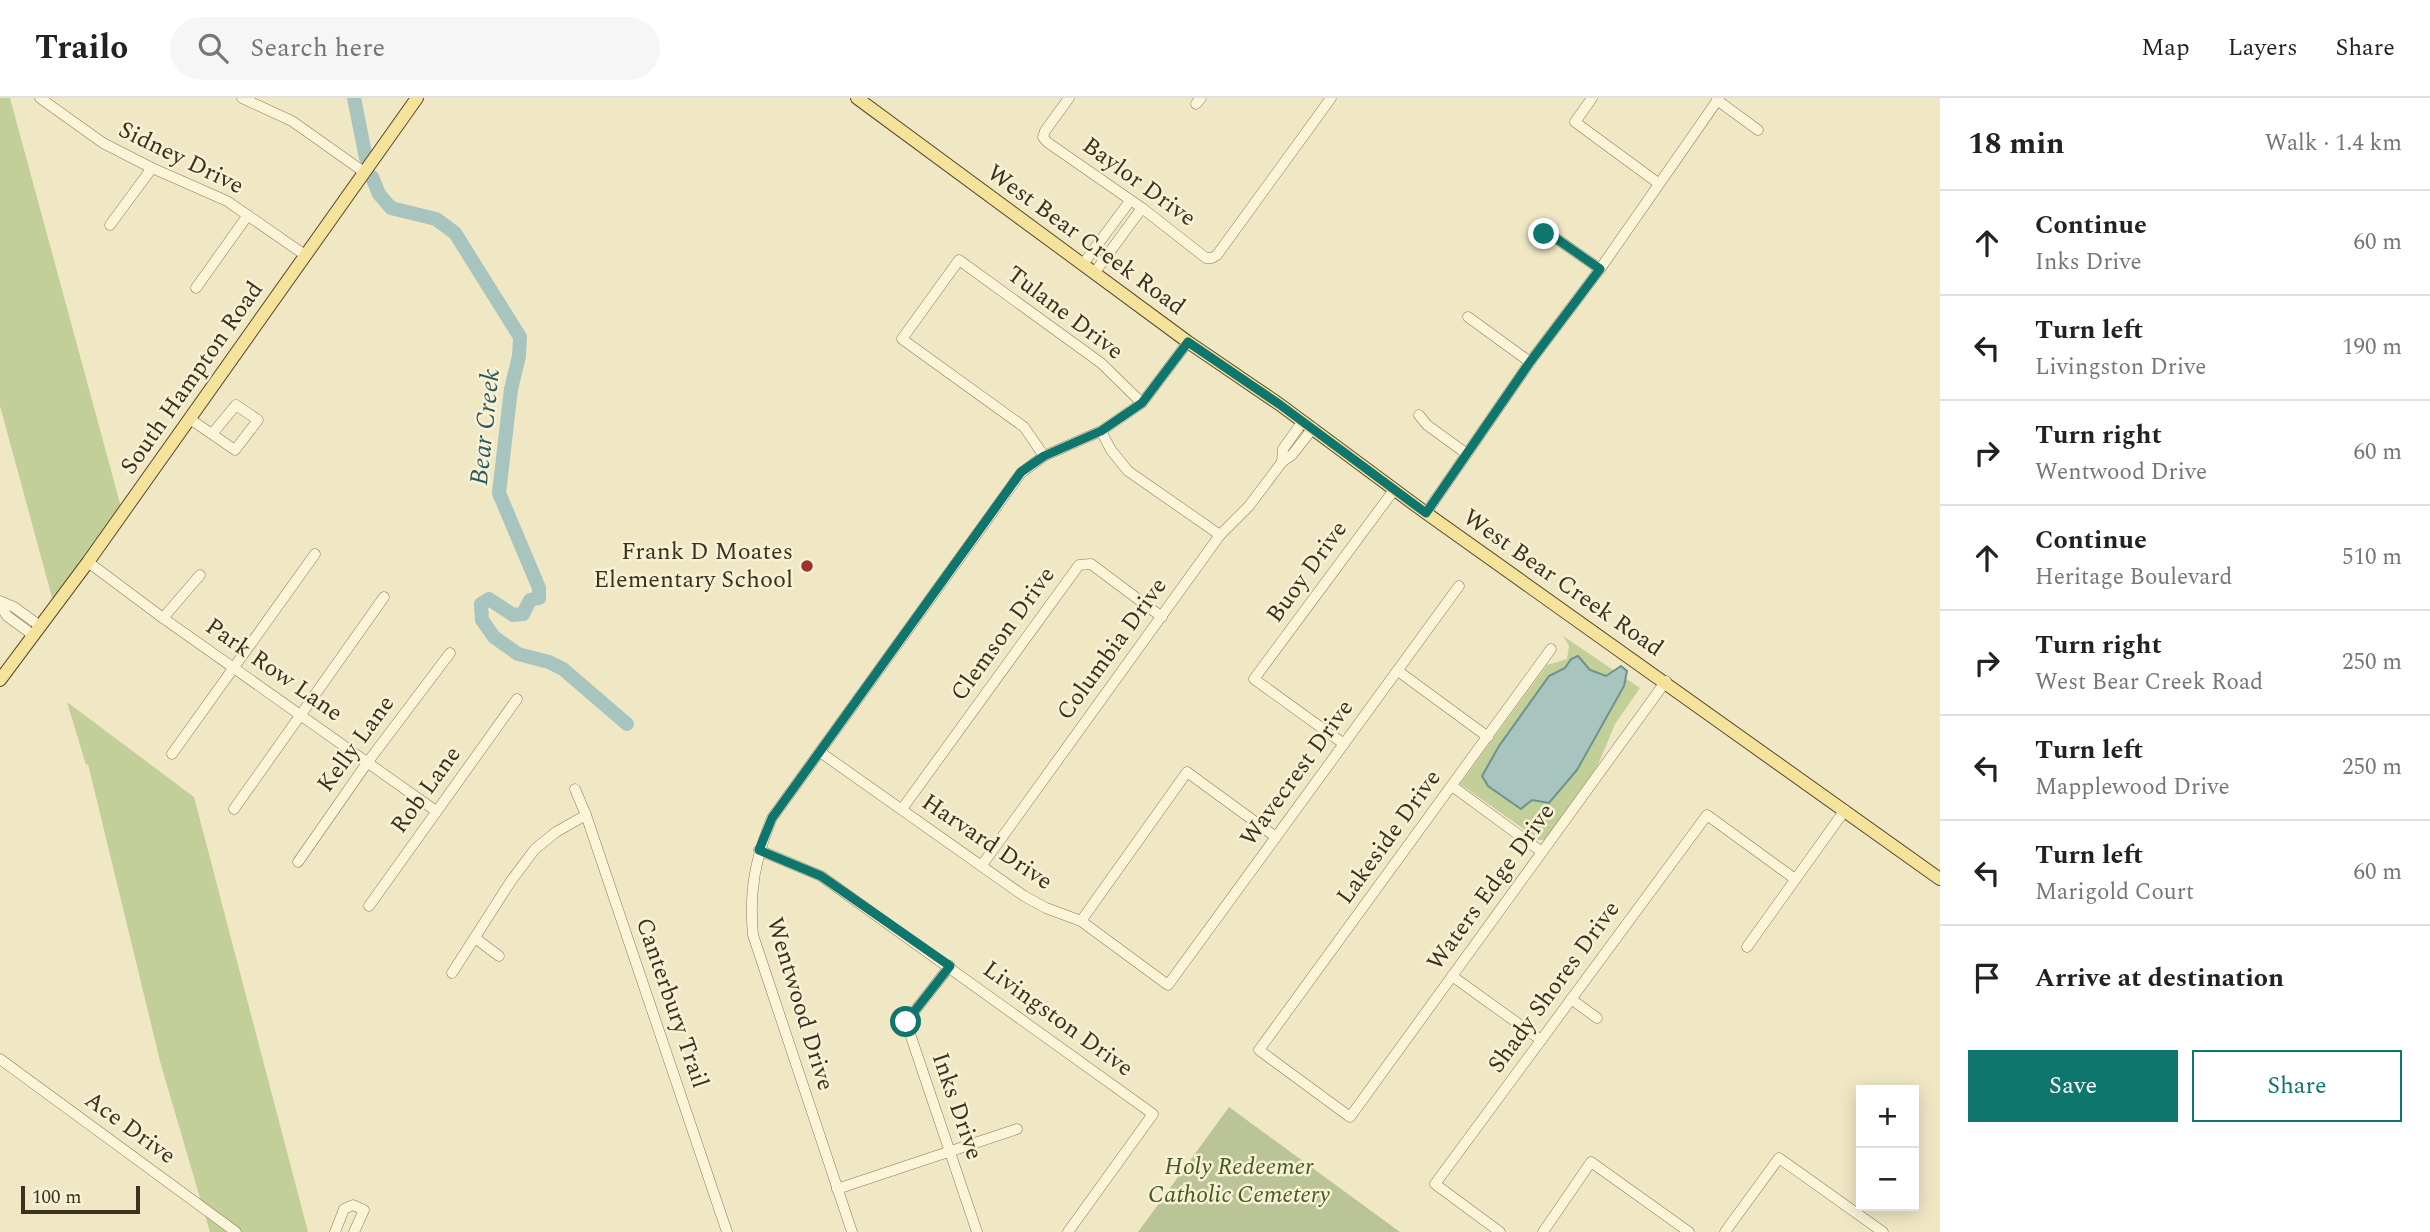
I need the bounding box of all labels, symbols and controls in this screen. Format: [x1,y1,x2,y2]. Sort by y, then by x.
search box [170,17,660,80]
text: Trailo [35,23,128,73]
text: Search here [250,28,385,68]
icon: search [194,29,232,67]
text: Map [2141,30,2190,66]
text: Layers [2228,30,2298,66]
text: Share [2336,30,2395,66]
street label: Sidney Drive [112,112,250,204]
text: 18 min [1968,121,2065,167]
text: Walk · 1.4 km [2265,126,2402,161]
street label: Baylor Drive [1075,128,1203,236]
street label: West Bear Creek Road [979,155,1193,325]
text: Continue [2035,205,2147,245]
route end [1528,218,1559,249]
icon: ahead [1968,224,2006,262]
text: 60 m [2353,225,2402,260]
text: Inks Drive [2035,245,2142,280]
street label: Tulane Drive [999,257,1131,369]
street label: South Hampton Road [112,274,272,482]
text: Turn left [2035,310,2143,350]
icon: left [1968,329,2006,367]
text: 190 m [2342,330,2402,365]
text: Livingston Drive [2035,350,2206,385]
water label: Bear Creek [459,367,511,487]
text: Turn right [2035,415,2162,455]
icon: right [1968,434,2006,472]
text: 60 m [2353,435,2402,470]
text: Wentwood Drive [2035,455,2207,490]
street label: West Bear Creek Road [1455,500,1671,666]
street label: Buoy Drive [1258,513,1356,631]
text: Continue [2035,520,2147,560]
place label: Frank D Moates Elementary School [593,534,793,598]
icon: ahead [1968,539,2006,577]
text: 510 m [2342,540,2402,575]
marker: Frank D Moates Elementary School [799,558,815,574]
street label: Clemson Drive [942,559,1064,709]
text: Heritage Boulevard [2035,560,2232,595]
street label: Columbia Drive [1048,570,1176,728]
street label: Park Row Lane [198,609,350,731]
text: Turn right [2035,625,2162,665]
icon: right [1968,644,2006,682]
text: 250 m [2342,645,2402,680]
text: West Bear Creek Road [2035,665,2263,700]
street label: Kelly Lane [308,688,404,800]
street label: Wavecrest Drive [1231,692,1363,854]
text: Turn left [2035,730,2143,770]
street label: Rob Lane [382,739,470,841]
icon: left [1968,749,2006,787]
text: 250 m [2342,750,2402,785]
street label: Lakeside Drive [1328,762,1450,912]
text: Mapplewood Drive [2035,770,2230,805]
street label: Harvard Drive [914,785,1060,899]
street label: Waters Edge Drive [1418,796,1564,978]
text: Turn left [2035,835,2143,875]
icon: left [1968,854,2006,892]
text: 60 m [2353,855,2402,890]
text: Marigold Court [2035,875,2194,910]
street label: Shady Shores Drive [1479,893,1629,1081]
street label: Canterbury Trail [626,913,718,1093]
street label: Wentwood Drive [757,913,843,1095]
street label: Livingston Drive [975,952,1141,1086]
text: Arrive at destination [2035,958,2284,998]
icon: arrive [1968,959,2006,997]
route start [890,1006,921,1037]
street label: Inks Drive [922,1047,992,1165]
button: Save [1968,1050,2178,1122]
button: Share [2192,1050,2402,1122]
street label: Ace Drive [77,1082,183,1174]
map controls [1856,1085,1919,1211]
button: + [1856,1085,1919,1148]
button: − [1856,1148,1919,1211]
park label: Holy Redeemer Catholic Cemetery [1148,1149,1330,1213]
scale bar [21,1183,140,1215]
text: 100 m [32,1183,82,1212]

